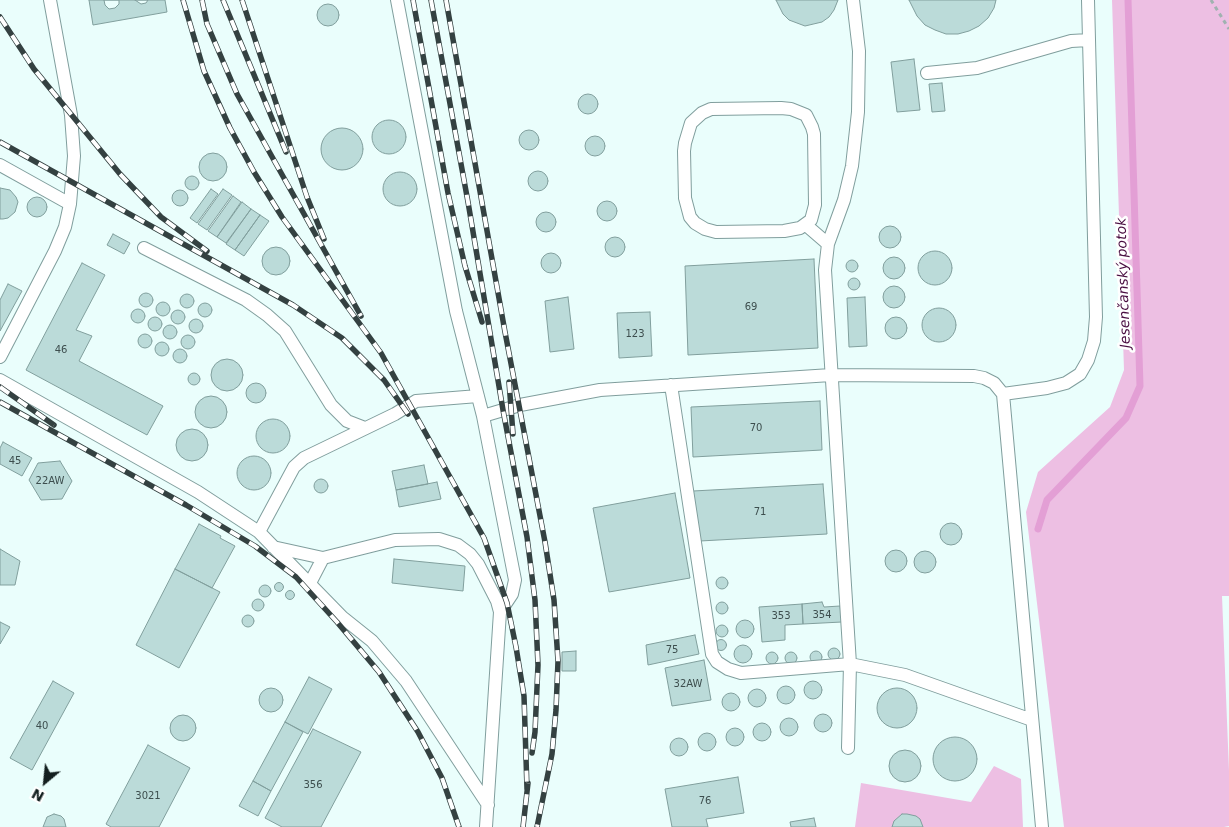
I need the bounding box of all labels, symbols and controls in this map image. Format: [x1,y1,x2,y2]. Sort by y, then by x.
water label: Jesenčanský potok [1113,218,1135,348]
house number: 69 [745,301,757,313]
house number: 123 [625,328,645,340]
house number: 46 [55,344,67,356]
house number: 70 [750,422,762,434]
house number: 45 [9,455,21,467]
house number: 22AW [36,475,64,487]
house number: 71 [754,506,766,518]
house number: 354 [812,609,832,621]
house number: 353 [771,610,791,622]
house number: 75 [666,644,678,656]
house number: 32AW [674,678,702,690]
house number: 40 [36,720,48,732]
north arrow [20,757,70,807]
house number: 356 [303,779,323,791]
text: N [29,785,47,805]
house number: 3021 [135,790,161,802]
house number: 76 [699,795,711,807]

